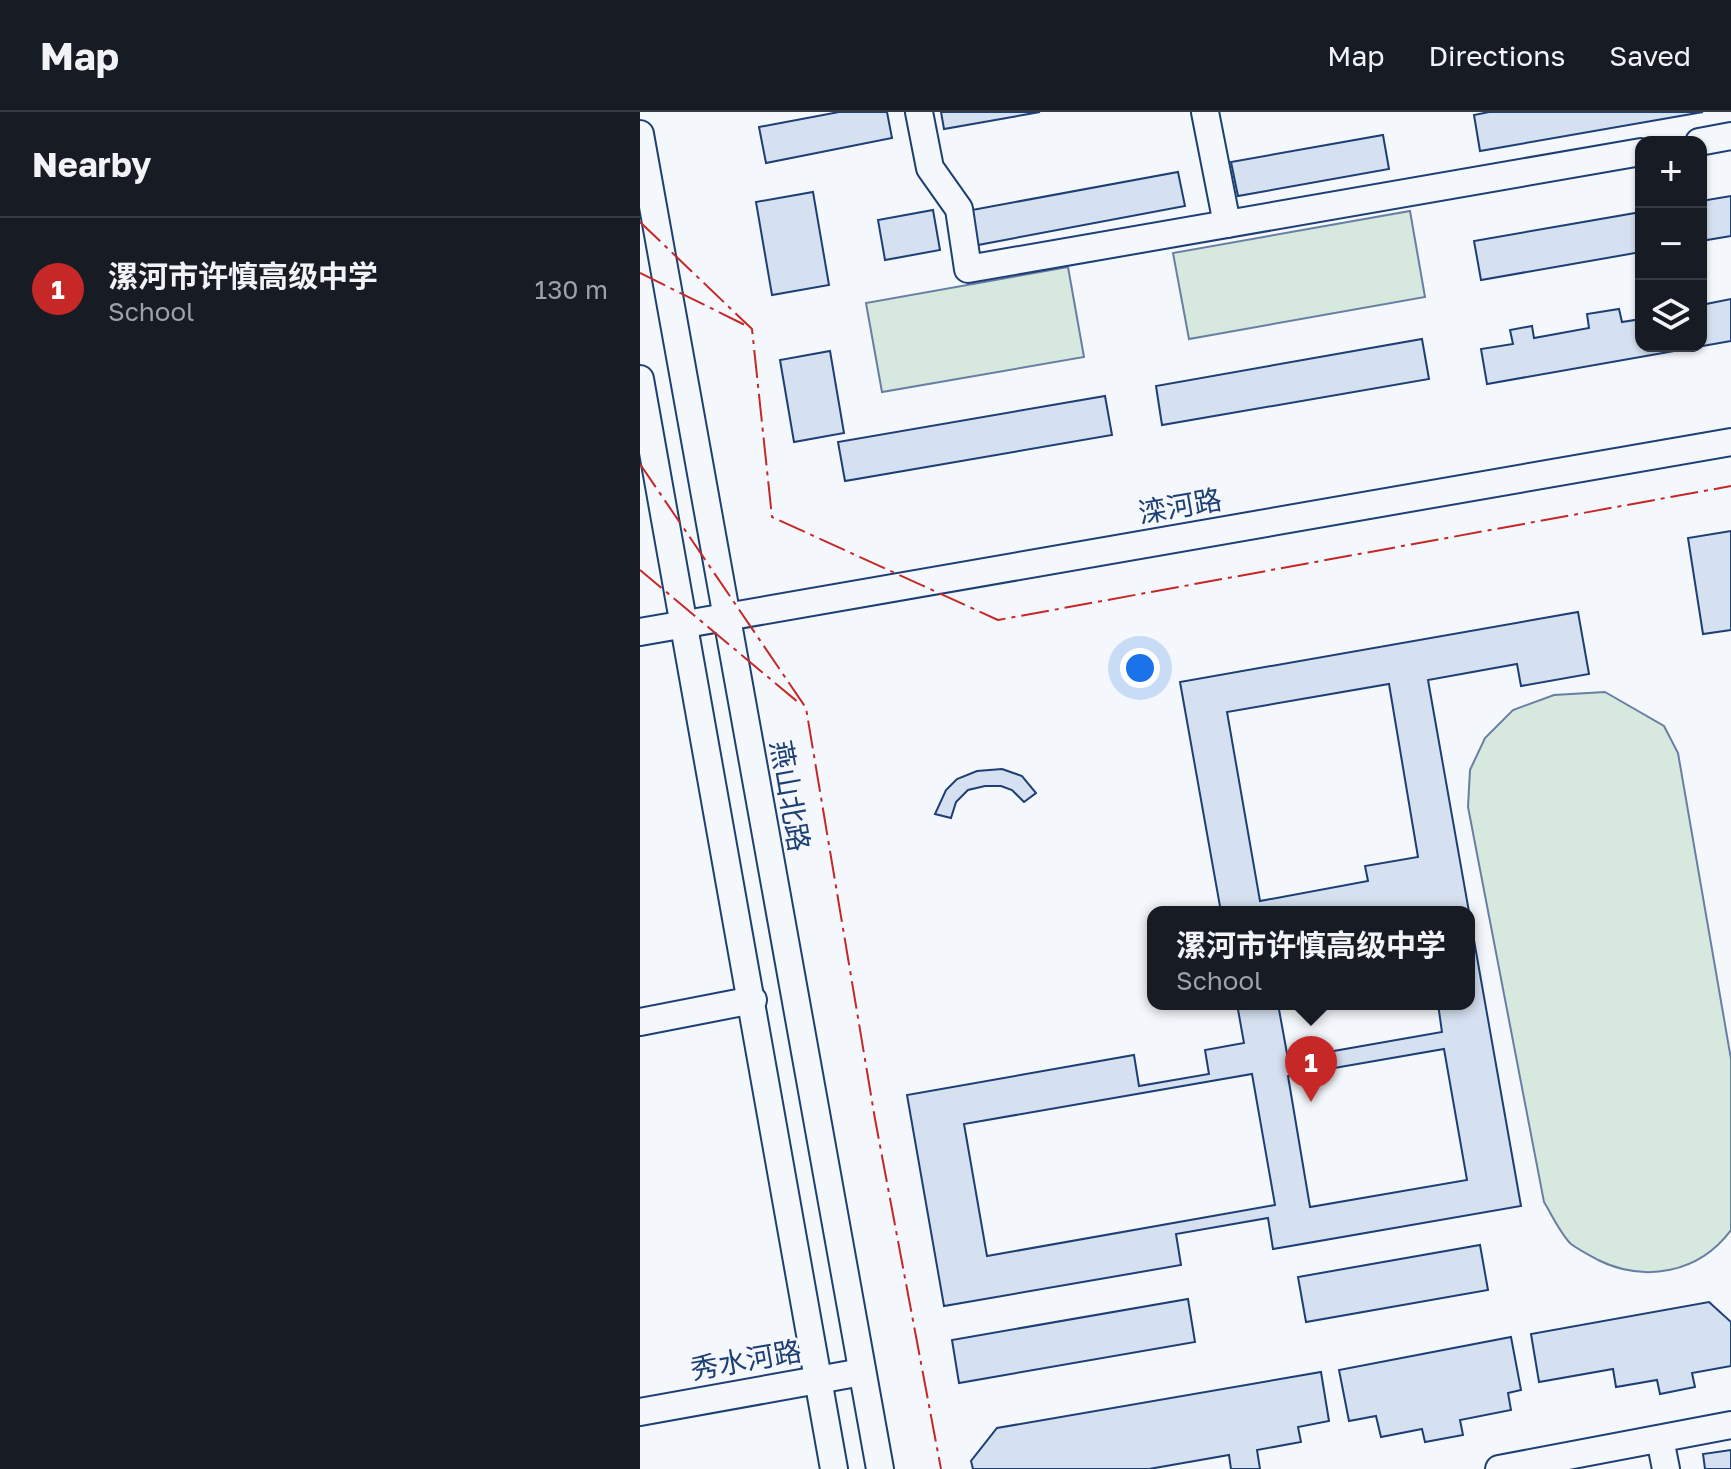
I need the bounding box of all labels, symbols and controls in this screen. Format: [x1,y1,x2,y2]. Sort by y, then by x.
text: Map [40,33,119,78]
text: Map [1327,39,1384,72]
text: Directions [1428,39,1565,72]
text: Saved [1609,39,1691,72]
map controls [1635,136,1707,352]
button: + [1635,136,1707,208]
text: Nearby [32,144,152,184]
button: − [1635,208,1707,280]
text: 漯河市许慎高级中学 [108,258,378,294]
text: 1 [51,274,65,305]
text: 130 m [535,274,608,305]
button: layers [1635,280,1707,352]
text: School [108,296,194,327]
street label: 滦河路 [1136,482,1224,529]
your location [1120,648,1160,688]
street label: 燕山北路 [765,738,816,854]
popup [1147,906,1475,1010]
text: 漯河市许慎高级中学 [1176,927,1446,963]
text: School [1176,965,1262,996]
pin: 1 [1285,1036,1337,1102]
street label: 秀水河路 [688,1334,804,1385]

